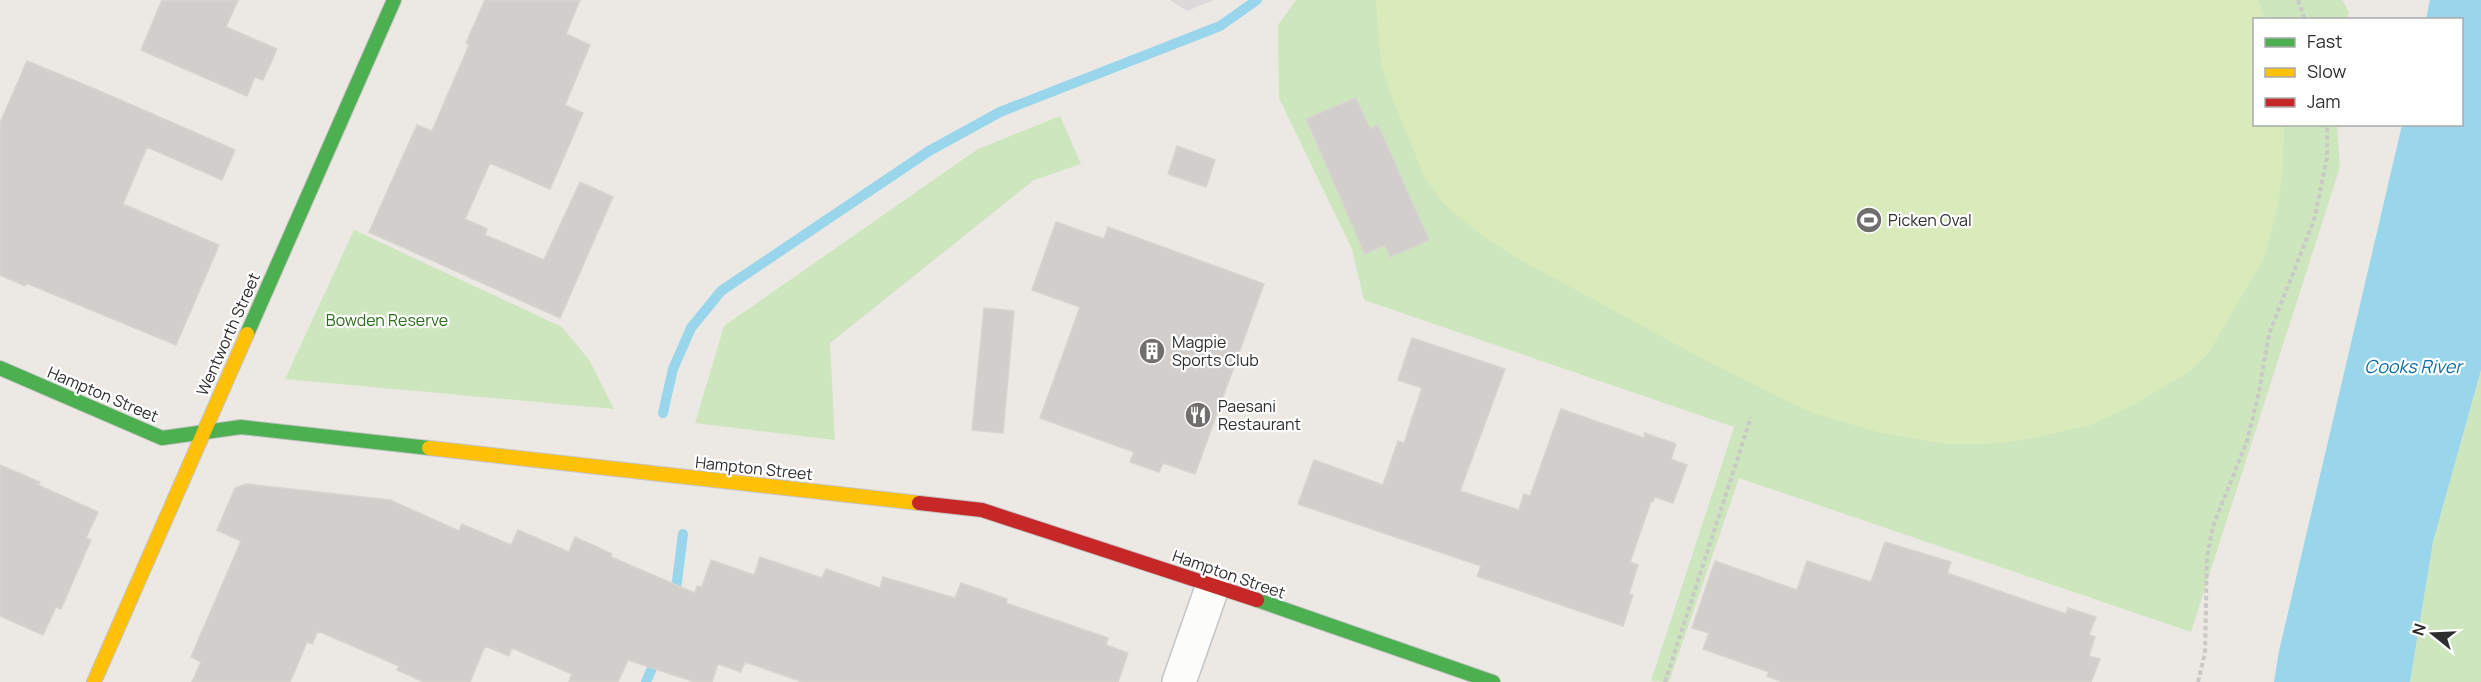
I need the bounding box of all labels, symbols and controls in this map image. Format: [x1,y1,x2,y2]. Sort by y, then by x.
legend [2253,18,2463,126]
text: Fast [2307,29,2342,53]
text: Slow [2307,59,2347,83]
text: Jam [2307,89,2341,113]
sports icon: Picken Oval [1854,205,1884,235]
place label: Picken Oval [1888,209,1972,231]
street label: Wentworth Street [191,269,265,399]
park label: Bowden Reserve [326,309,448,331]
place label: Magpie Sports Club [1172,331,1259,371]
building icon: Magpie Sports Club [1137,336,1167,366]
water label: Cooks River [2364,354,2464,378]
street label: Hampton Street [44,361,162,427]
place label: Paesani Restaurant [1218,395,1301,435]
restaurant icon: Paesani Restaurant [1183,400,1213,430]
street label: Hampton Street [694,451,814,485]
street label: Hampton Street [1170,544,1288,604]
north arrow [2403,604,2463,664]
text: N [2406,620,2431,638]

